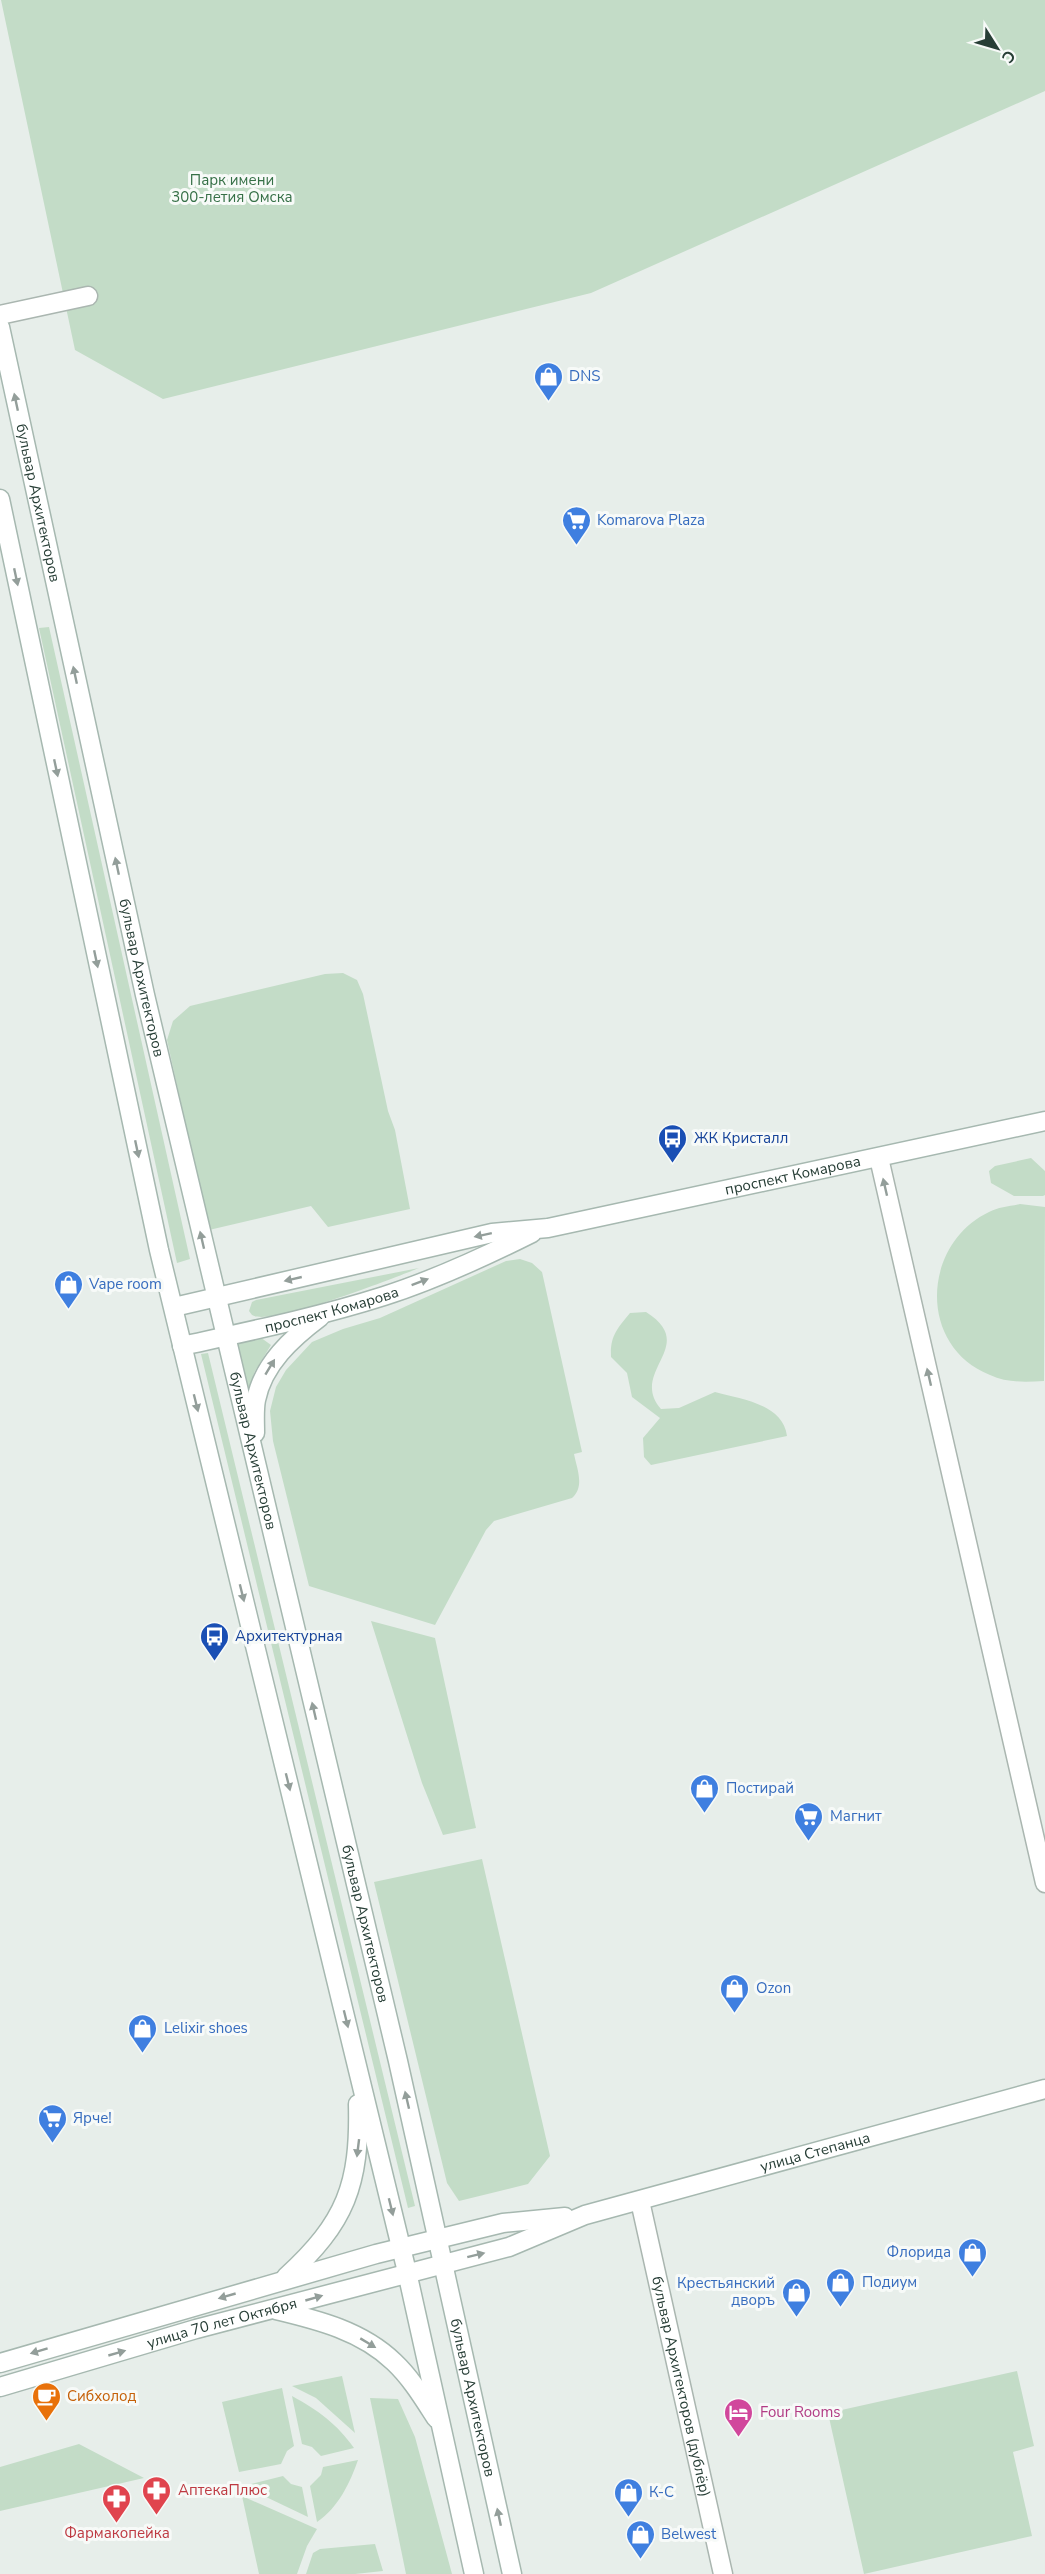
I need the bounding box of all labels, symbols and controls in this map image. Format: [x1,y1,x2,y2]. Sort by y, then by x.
north arrow [967,18,1027,78]
text: С [996,45,1020,67]
park label: Парк имени 300-летия Омска [171,170,293,207]
shop icon: DNS [532,360,564,402]
place label: DNS [569,366,600,386]
one-way arrow [11,393,21,412]
street label: бульвар Архитекторов [11,422,65,584]
supermarket icon: Komarova Plaza [560,504,592,546]
place label: Komarova Plaza [597,510,705,530]
one-way arrow [12,568,21,587]
one-way arrow [70,666,80,684]
one-way arrow [52,758,61,777]
one-way arrow [112,856,121,875]
street label: бульвар Архитекторов [114,897,169,1059]
one-way arrow [92,949,101,968]
bus stop icon: ЖК Кристалл [657,1122,689,1164]
place label: ЖК Кристалл [694,1128,788,1148]
one-way arrow [133,1140,143,1158]
street label: проспект Комарова [723,1151,862,1200]
one-way arrow [880,1177,889,1196]
one-way arrow [197,1231,207,1249]
one-way arrow [474,1231,493,1241]
shop icon: Vape room [52,1268,84,1310]
place label: Vape room [88,1274,162,1294]
one-way arrow [284,1275,303,1285]
one-way arrow [412,1277,430,1287]
street label: проспект Комарова [263,1282,401,1337]
one-way arrow [265,1359,275,1376]
one-way arrow [923,1368,933,1386]
street label: бульвар Архитекторов [225,1370,282,1532]
one-way arrow [192,1394,202,1412]
one-way arrow [238,1583,248,1602]
bus stop icon: Архитектурная [198,1620,230,1662]
place label: Архитектурная [235,1626,343,1646]
one-way arrow [309,1702,319,1721]
shop icon: Постирай [689,1772,721,1814]
one-way arrow [283,1773,293,1791]
place label: Постирай [726,1778,794,1798]
supermarket icon: Магнит [793,1800,825,1842]
place label: Магнит [830,1806,882,1826]
street label: бульвар Архитекторов [337,1843,394,2005]
shop icon: Ozon [719,1972,751,2014]
place label: Ozon [756,1978,791,1998]
one-way arrow [341,2010,351,2028]
shop icon: Lelixir shoes [127,2012,159,2054]
place label: Lelixir shoes [164,2018,248,2038]
one-way arrow [402,2090,411,2109]
supermarket icon: Ярче! [36,2102,68,2144]
place label: Ярче! [73,2108,112,2128]
street label: улица Степанца [758,2127,872,2177]
one-way arrow [353,2139,363,2158]
one-way arrow [387,2198,397,2216]
shop icon: Флорида [956,2236,988,2278]
place label: Флорида [887,2242,951,2262]
one-way arrow [467,2249,485,2259]
shop icon: Подиум [825,2266,857,2308]
place label: Подиум [862,2272,917,2292]
place label: Крестьянский дворъ [677,2273,775,2310]
street label: бульвар Архитекторов (дублёр) [647,2274,716,2499]
shop icon: Крестьянский дворъ [780,2276,812,2318]
one-way arrow [218,2292,236,2301]
street label: улица 70 лет Октября [145,2293,299,2353]
one-way arrow [305,2293,323,2302]
street label: бульвар Архитекторов [446,2317,500,2479]
one-way arrow [360,2338,376,2349]
one-way arrow [30,2347,48,2356]
one-way arrow [108,2348,126,2357]
cafe icon: Сибхолод [30,2380,62,2422]
place label: Сибхолод [67,2386,137,2406]
hotel icon: Four Rooms [723,2396,755,2438]
place label: Four Rooms [760,2402,841,2422]
pharmacy icon: АптекаПлюс [141,2474,173,2516]
shop icon: К-С [612,2476,644,2518]
place label: АптекаПлюс [178,2480,267,2500]
pharmacy icon: Фармакопейка [101,2482,133,2524]
place label: К-С [649,2482,674,2502]
one-way arrow [494,2508,504,2526]
shop icon: Belwest [624,2518,656,2560]
place label: Фармакопейка [64,2523,170,2543]
place label: Belwest [661,2524,717,2544]

